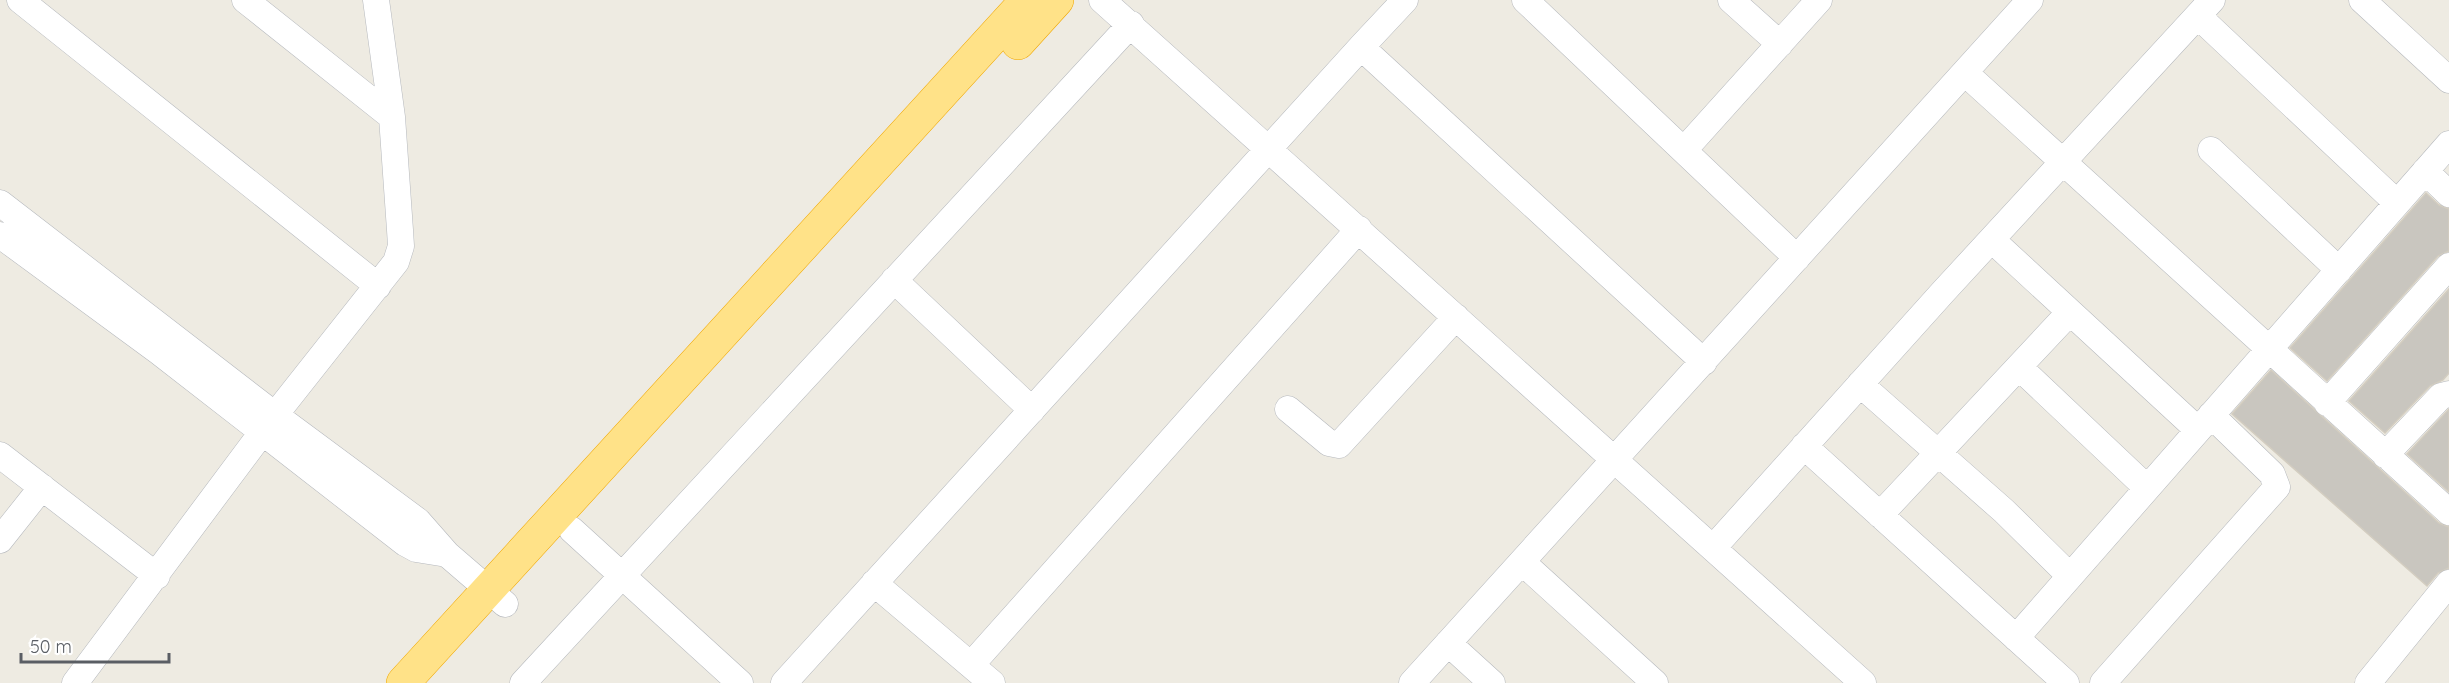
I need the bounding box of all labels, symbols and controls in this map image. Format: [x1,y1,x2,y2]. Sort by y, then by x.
scale bar [21,626,170,664]
text: 50 m [30,635,72,658]

